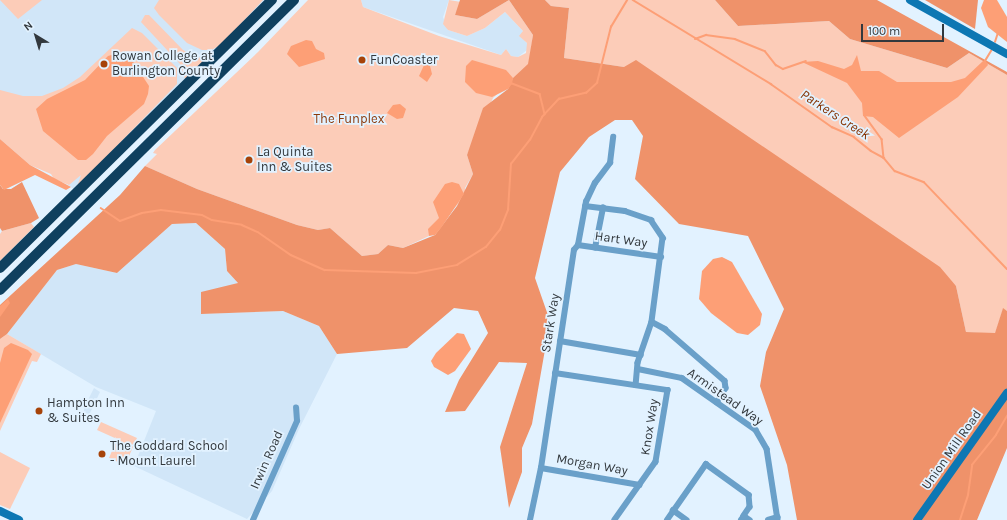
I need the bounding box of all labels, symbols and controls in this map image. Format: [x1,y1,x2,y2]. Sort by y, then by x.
north arrow [16,16,56,56]
scale bar [863,16,946,42]
text: N [21,19,35,34]
text: 100 m [868,24,900,38]
place label: Rowan College at Burlington County [112,49,220,80]
place label: FunCoaster [370,52,438,68]
marker: FunCoaster [357,55,367,65]
marker: Rowan College at Burlington County [99,59,109,69]
water label: Parkers Creek [797,86,873,144]
park label: The Funplex [314,111,384,127]
place label: La Quinta Inn & Suites [257,145,332,176]
marker: La Quinta Inn & Suites [244,155,254,165]
street label: Hart Way [594,229,648,251]
street label: Stark Way [539,292,563,354]
street label: Armistead Way [684,365,766,429]
place label: Hampton Inn & Suites [47,396,125,427]
street label: Knox Way [638,398,662,456]
marker: Hampton Inn & Suites [34,406,44,416]
street label: Union Mill Road [919,407,985,493]
street label: Irwin Road [247,428,287,492]
place label: The Goddard School - Mount Laurel [110,439,228,470]
marker: The Goddard School - Mount Laurel [97,449,107,459]
street label: Morgan Way [555,451,629,479]

